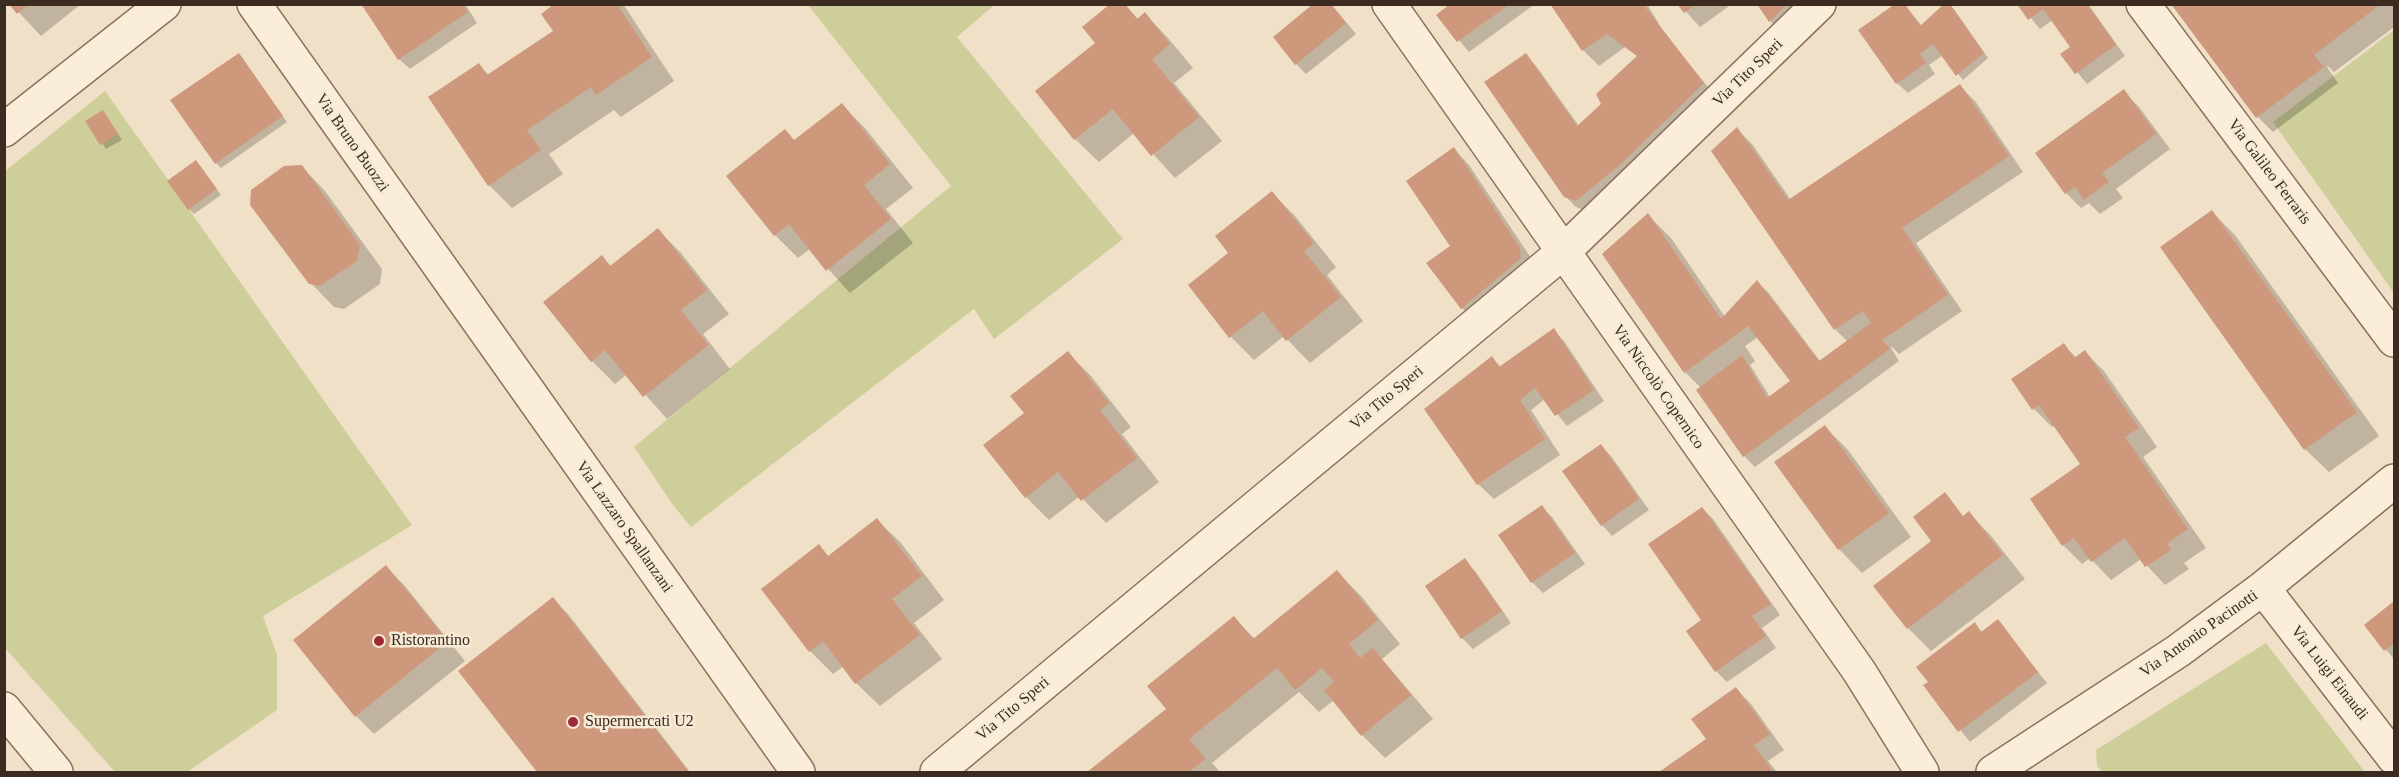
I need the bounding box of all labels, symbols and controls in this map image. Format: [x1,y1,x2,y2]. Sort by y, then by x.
street label: Via Tito Speri [1709,35,1787,111]
street label: Via Bruno Buozzi [311,90,393,196]
street label: Via Galileo Ferraris [2223,116,2315,228]
street label: Via Niccolò Copernico [1608,321,1708,453]
street label: Via Tito Speri [1346,362,1428,434]
street label: Via Lazzaro Spallanzani [571,457,677,597]
street label: Via Antonio Pacinotti [2136,586,2262,682]
street label: Via Luigi Einaudi [2286,622,2372,724]
place label: Ristorantino [391,631,470,651]
marker: Ristorantino [372,634,386,648]
street label: Via Tito Speri [972,673,1054,745]
place label: Supermercati U2 [585,712,694,732]
marker: Supermercati U2 [566,715,580,729]

